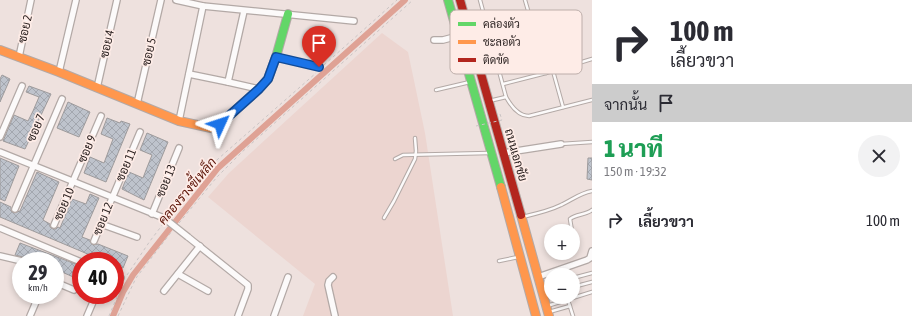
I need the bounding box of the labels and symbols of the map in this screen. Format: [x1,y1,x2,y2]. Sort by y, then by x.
legend [450,10,582,74]
street label: ซอย 2 [15,13,35,45]
text: คล่องตัว [483,17,520,30]
pin [302,26,336,67]
street label: ซอย 4 [97,28,117,60]
text: ชะลอตัว [483,35,521,48]
street label: ซอย 5 [139,36,159,68]
text: ติดขัด [483,53,509,66]
position arrow [199,103,241,145]
street label: ซอย 7 [24,112,48,144]
street label: ถนนเอกชัย [502,127,530,183]
street label: ซอย 9 [75,133,99,165]
street label: ซอย 11 [113,146,139,183]
water label: คลองรางขี้เหล็ก [150,151,219,227]
street label: ซอย 13 [153,163,179,199]
street label: ซอย 10 [51,185,77,222]
street label: ซอย 12 [90,201,116,237]
speed limit sign: 40 [72,252,124,304]

